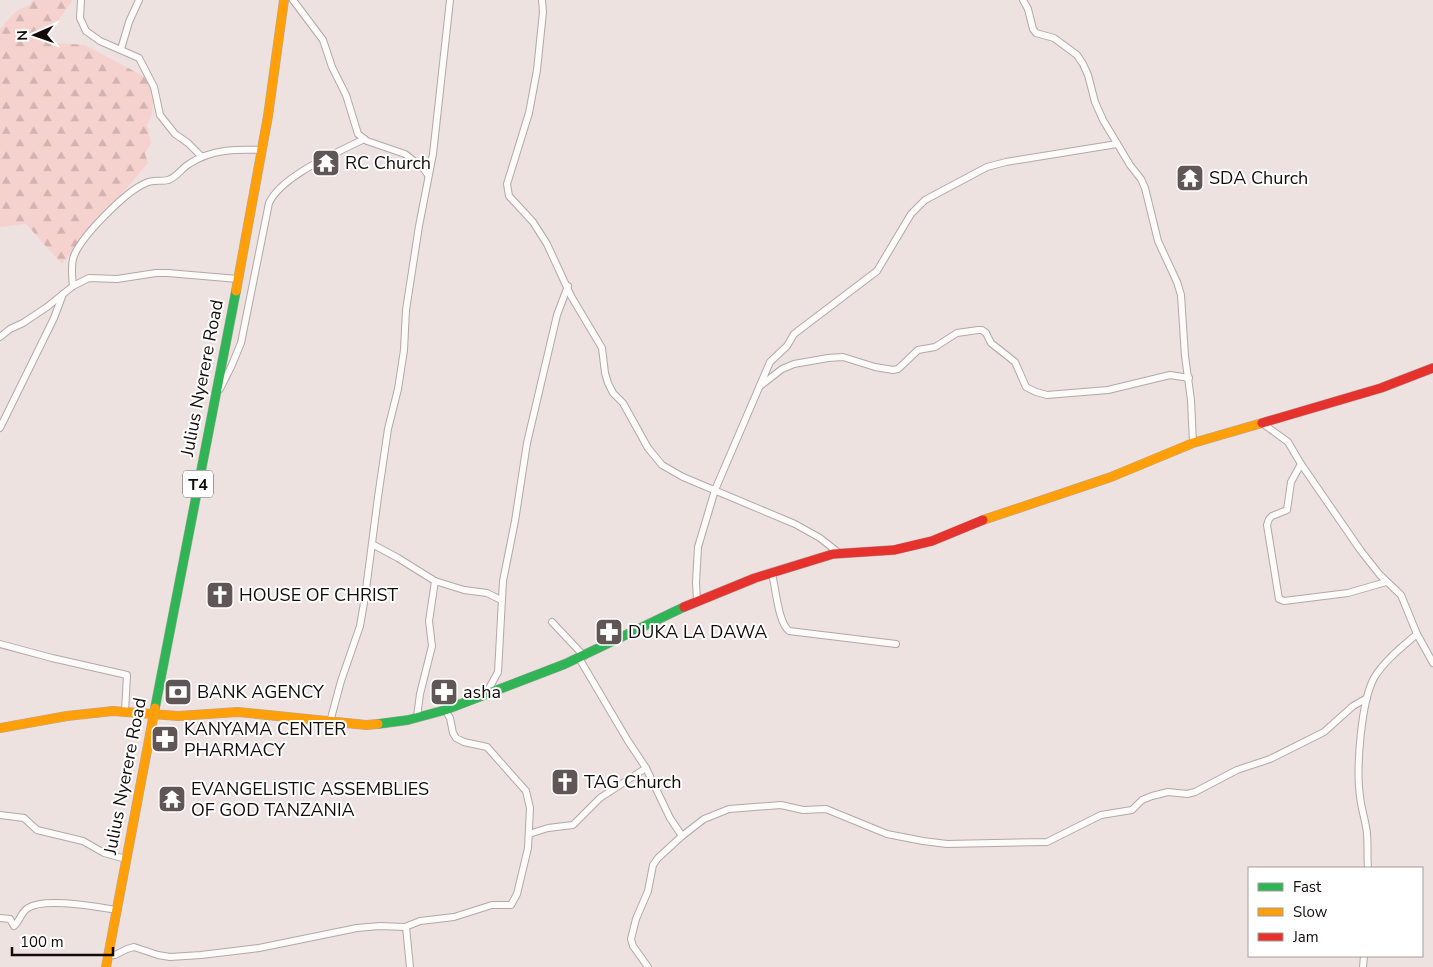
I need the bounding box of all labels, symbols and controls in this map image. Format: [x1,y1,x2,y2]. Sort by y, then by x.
north arrow [10,10,60,60]
text: N [13,30,32,41]
temple icon: RC Church [311,148,341,178]
place label: RC Church [345,151,431,175]
temple icon: SDA Church [1175,163,1205,193]
place label: SDA Church [1209,166,1308,190]
street label: Julius Nyerere Road [175,298,229,459]
road number: T4 [183,470,213,498]
church icon: HOUSE OF CHRIST [205,580,235,610]
place label: HOUSE OF CHRIST [239,583,398,607]
pharmacy icon: DUKA LA DAWA [594,617,624,647]
place label: DUKA LA DAWA [628,620,767,644]
bank icon: BANK AGENCY [163,677,193,707]
pharmacy icon: asha [429,677,459,707]
place label: BANK AGENCY [197,680,324,704]
place label: asha [463,680,501,704]
street label: Julius Nyerere Road [98,696,152,857]
place label: KANYAMA CENTER PHARMACY [184,717,346,762]
pharmacy icon: KANYAMA CENTER PHARMACY [150,724,180,754]
church icon: TAG Church [550,767,580,797]
place label: TAG Church [584,770,681,794]
place label: EVANGELISTIC ASSEMBLIES OF GOD TANZANIA [191,777,429,822]
temple icon: EVANGELISTIC ASSEMBLIES OF GOD TANZANIA [157,784,187,814]
legend [1248,867,1423,957]
text: Fast [1293,877,1322,897]
text: Slow [1293,902,1328,922]
scale bar [12,924,114,956]
text: Jam [1292,927,1319,947]
text: 100 m [20,932,64,952]

